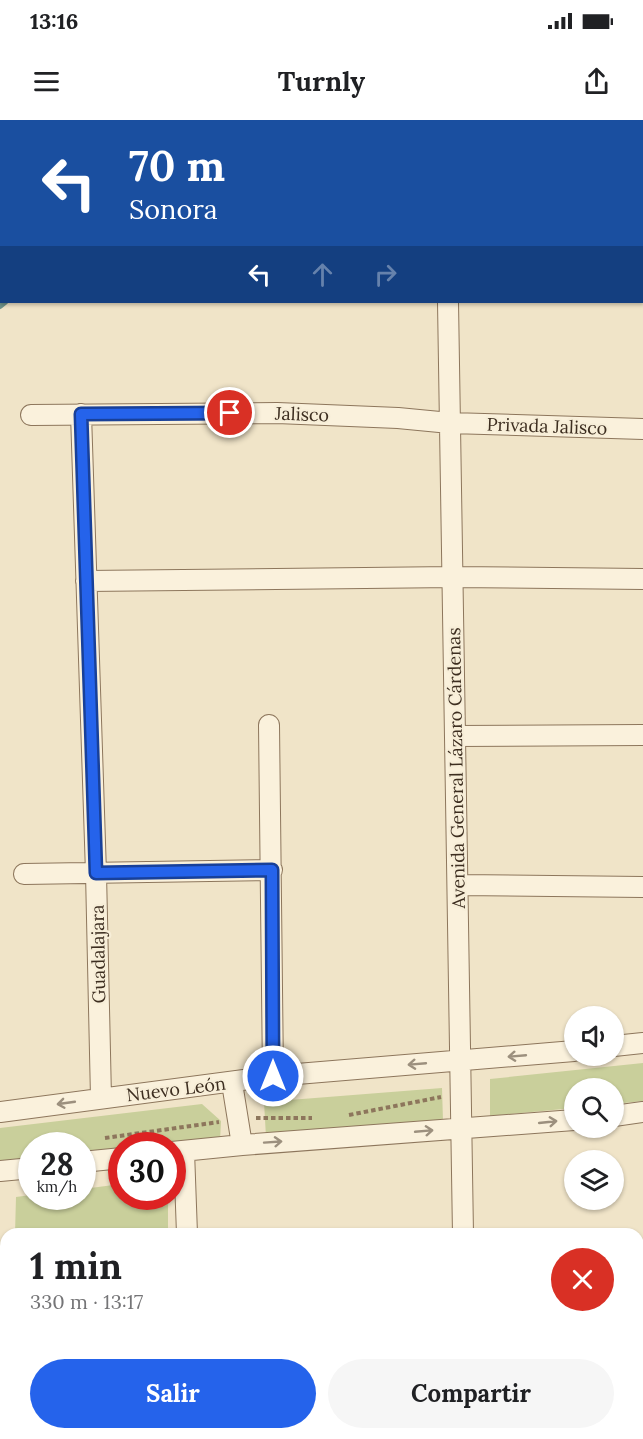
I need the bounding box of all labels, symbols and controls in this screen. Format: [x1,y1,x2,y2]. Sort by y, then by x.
text: 13:16 [30,7,78,35]
text: Turnly [278,64,365,98]
icon: menu [30,65,63,98]
icon: share [580,65,613,98]
text: 70 m [129,139,225,193]
icon: left [30,144,108,222]
text: Sonora [129,192,218,226]
icon: left [243,258,276,291]
icon: ahead [306,258,339,291]
icon: right [369,258,402,291]
pin [204,387,255,438]
icon: arrive [213,396,246,429]
street label: Jalisco [274,402,329,426]
street label: Privada Jalisco [486,412,608,440]
street label: Avenida General Lázaro Cárdenas [442,627,470,910]
street label: Guadalajara [86,904,110,1004]
map controls [564,1006,624,1210]
button: sound [564,1006,624,1066]
position arrow [241,1044,305,1108]
one-way arrow [508,1051,528,1062]
one-way arrow [408,1059,428,1070]
street label: Nuevo León [125,1071,227,1107]
button: search [564,1078,624,1138]
one-way arrow [57,1097,77,1108]
one-way arrow [538,1116,558,1127]
one-way arrow [414,1126,434,1137]
speed limit sign: 30 [108,1132,186,1210]
one-way arrow [262,1137,282,1148]
text: 28 [40,1145,74,1183]
button: layers [564,1150,624,1210]
text: km/h [37,1177,77,1196]
text: 1 min [30,1243,122,1289]
button: close [551,1248,614,1311]
text: 330 m · 13:17 [30,1289,143,1314]
button: Salir [30,1359,316,1428]
button: Compartir [328,1359,614,1428]

